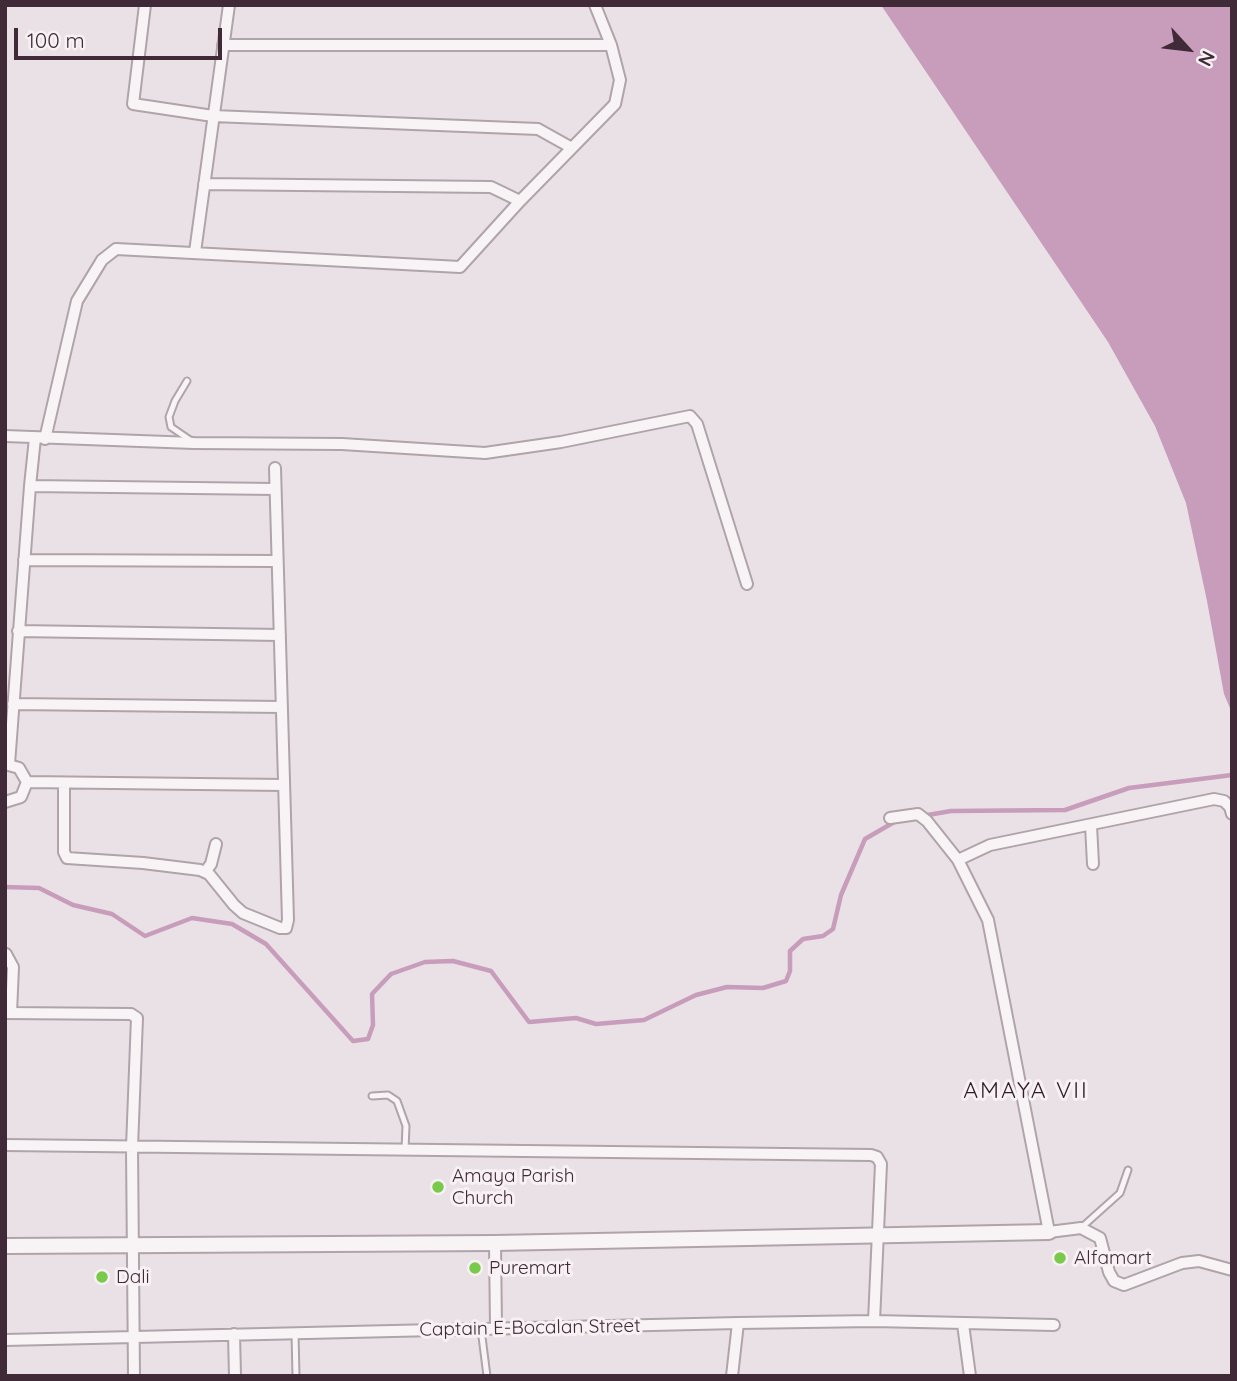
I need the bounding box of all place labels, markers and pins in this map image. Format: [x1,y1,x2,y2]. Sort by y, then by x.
place label: Amaya Parish Church [452,1165,574,1209]
marker: Amaya Parish Church [430,1179,446,1195]
place label: Alfamart [1074,1247,1152,1269]
marker: Alfamart [1052,1250,1068,1266]
place label: Puremart [489,1257,571,1279]
marker: Puremart [467,1260,483,1276]
place label: Dali [116,1266,150,1288]
marker: Dali [94,1269,110,1285]

